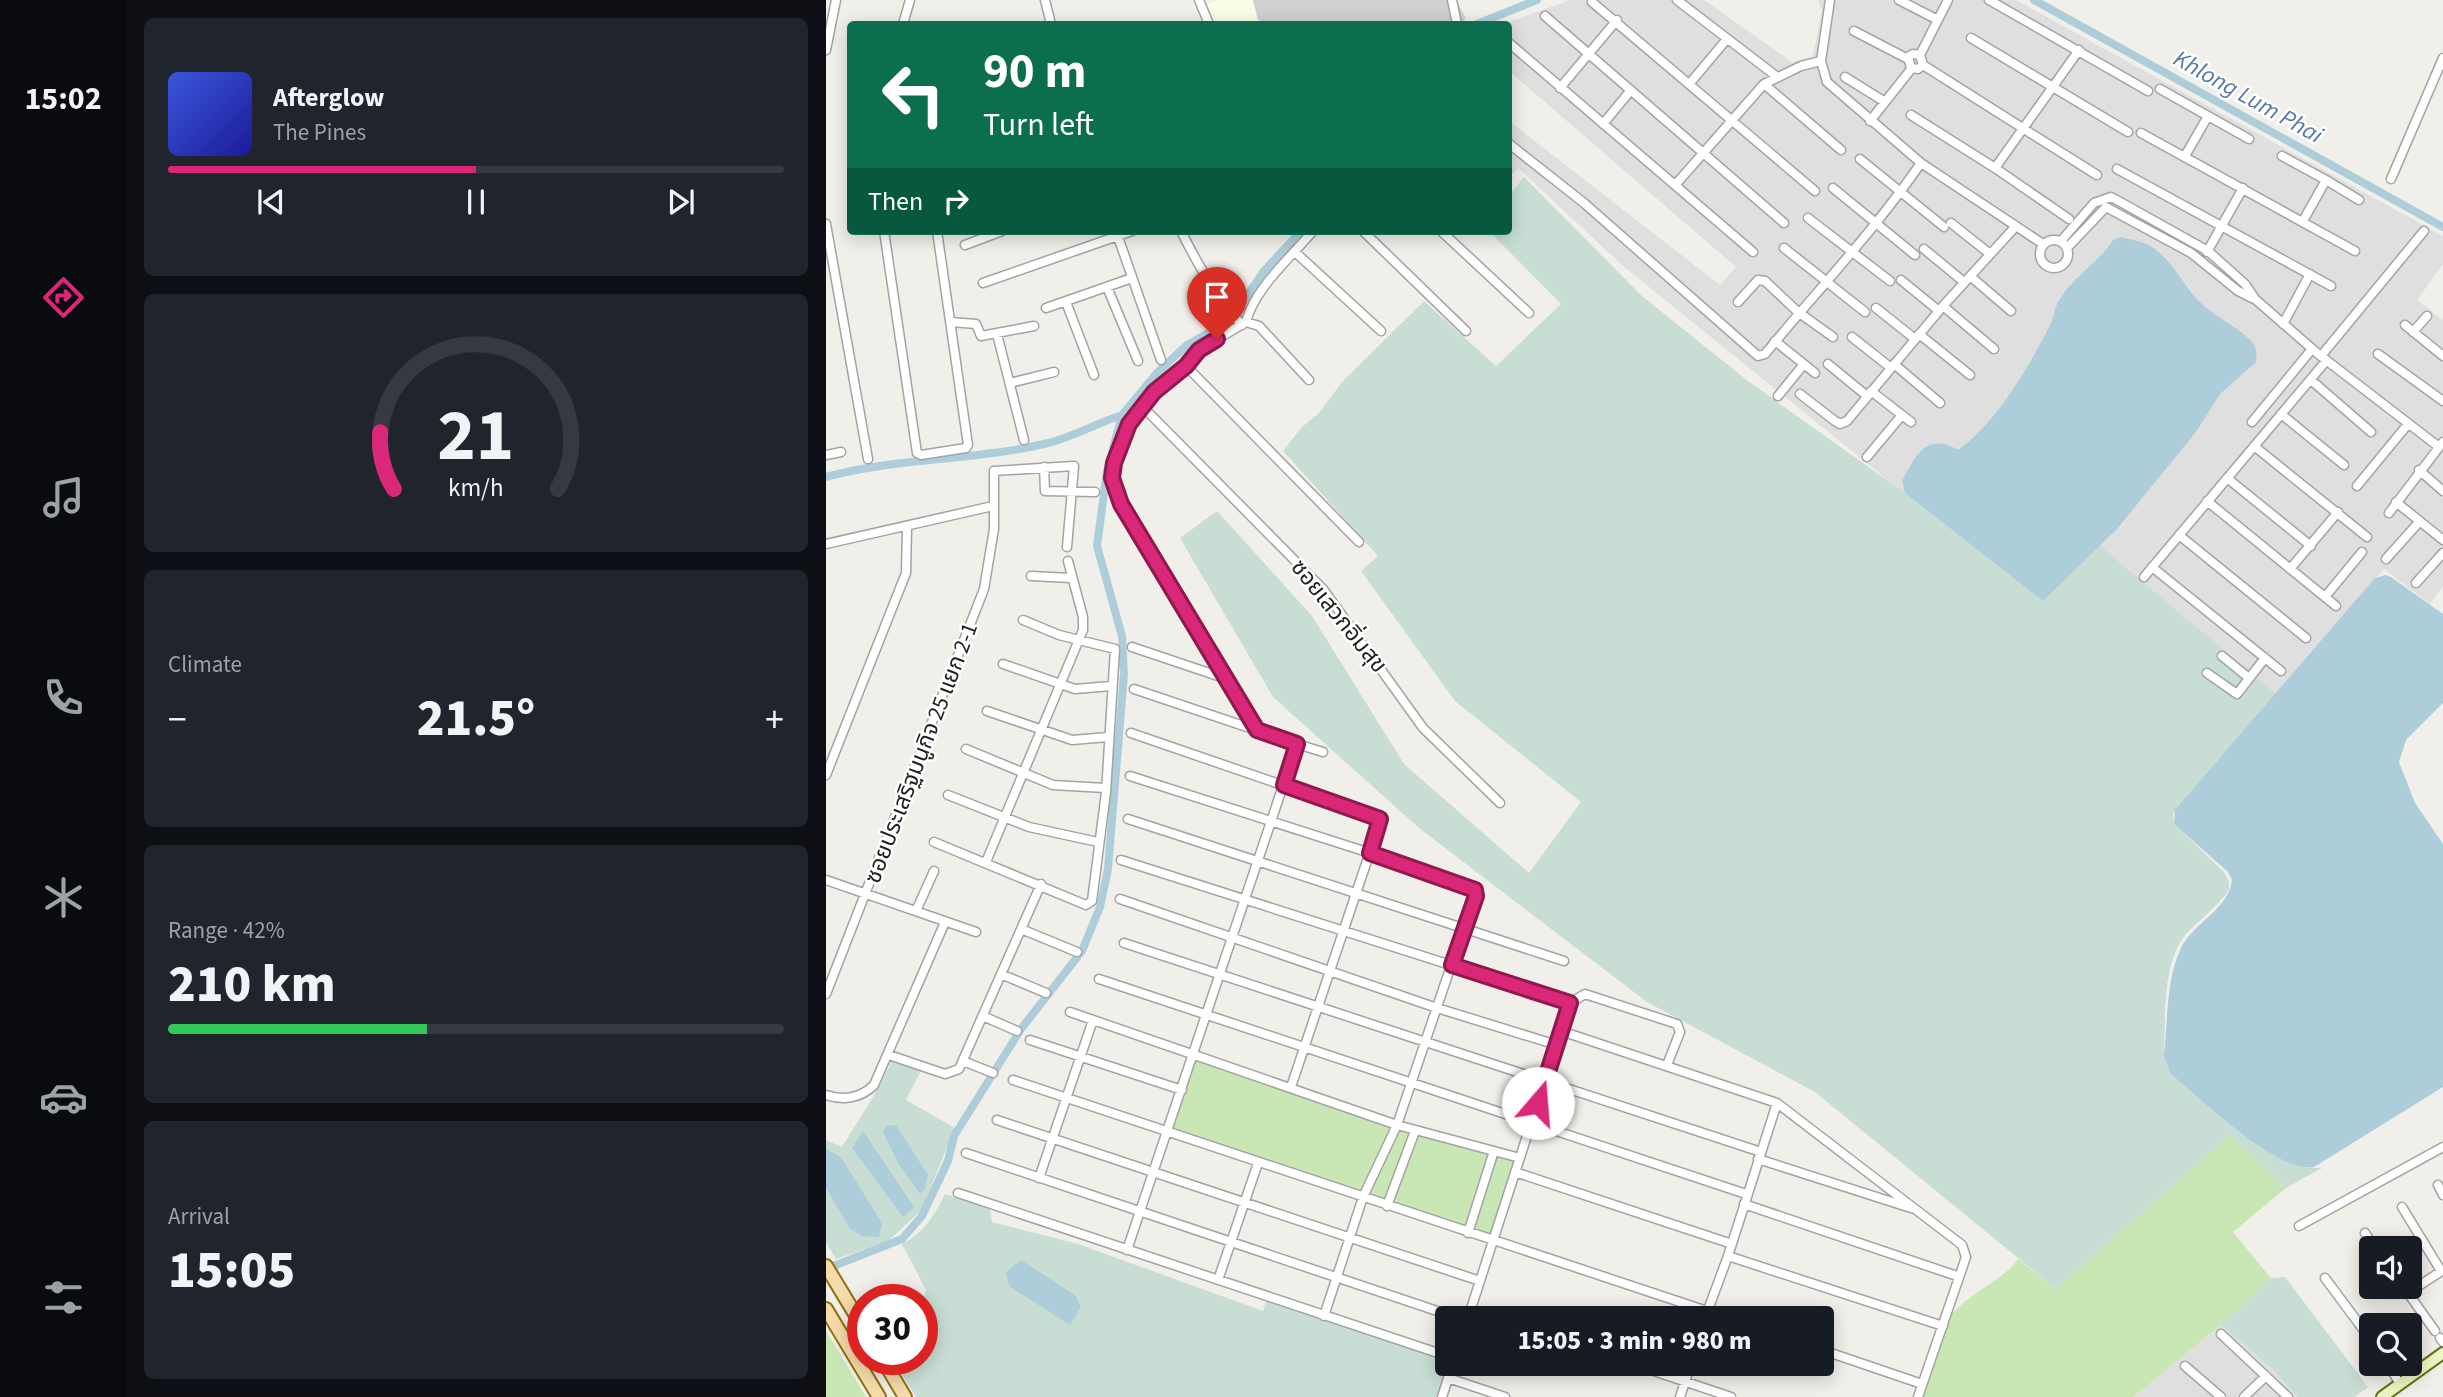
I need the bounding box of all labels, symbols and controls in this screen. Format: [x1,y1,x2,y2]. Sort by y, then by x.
text: 90 m [983,37,1087,107]
water label: Khlong Lum Phai [2167,41,2329,153]
icon: left [868,49,959,140]
text: 15:02 [24,76,102,122]
text: Afterglow [273,79,384,116]
text: Turn left [983,102,1094,148]
text: The Pines [273,116,366,149]
icon: right [937,182,975,220]
icon: previous [252,183,290,221]
icon: pause [457,183,495,221]
icon: next [662,183,700,221]
text: Then [868,183,923,220]
pin [1187,267,1247,339]
icon: directions [39,273,88,322]
icon: arrive [1198,278,1236,316]
text: 21 [438,384,514,488]
text: km/h [448,469,504,505]
icon: music [39,473,88,522]
street label: ซอยเสวกอิ่มสุข [1283,552,1395,680]
street label: ซอยประเสริฐมนูกิจ 25 แยก 2-1 [856,618,986,888]
text: Climate [168,648,242,681]
icon: phone [39,673,88,722]
text: 21.5° [417,682,535,756]
text: − [168,693,187,747]
text: + [765,693,784,747]
icon: climate [39,873,88,922]
text: Range · 42% [168,914,285,947]
text: 210 km [168,948,336,1022]
position arrow [1501,1066,1575,1140]
icon: car [39,1073,88,1122]
text: Arrival [168,1200,230,1233]
text: 15:05 [168,1234,295,1308]
map controls [2359,1236,2422,1376]
button: sound [2359,1236,2422,1299]
icon: filters [39,1273,88,1322]
speed limit sign: 30 [847,1284,938,1375]
button: search [2359,1313,2422,1376]
text: 15:05 · 3 min · 980 m [1518,1322,1751,1359]

